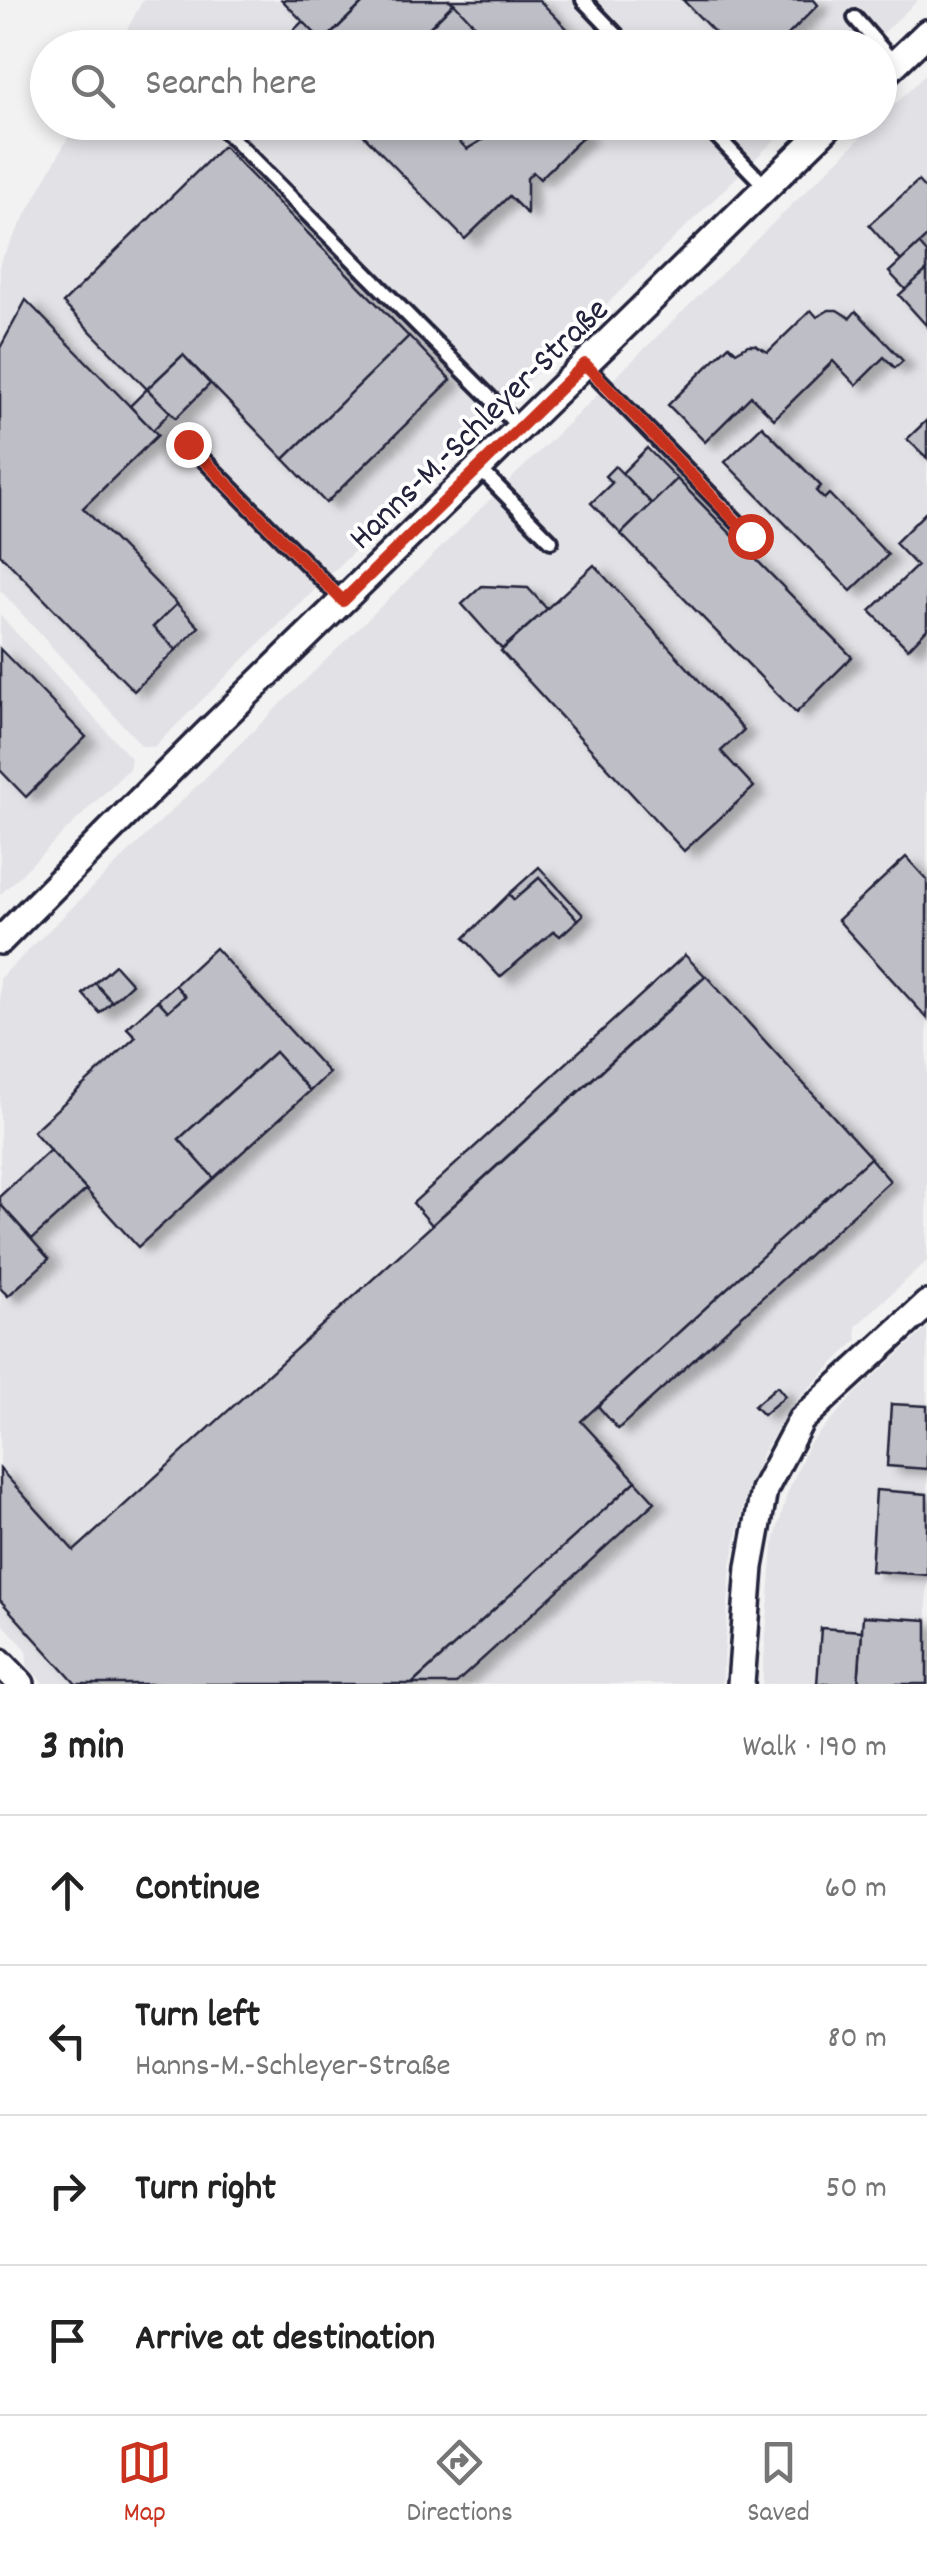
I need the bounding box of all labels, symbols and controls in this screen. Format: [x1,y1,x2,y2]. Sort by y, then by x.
search box [30,30,897,140]
icon: search [65,58,120,113]
text: Search here [145,58,317,113]
street label: Hanns-M.-Schleyer-Straße [339,288,622,563]
route end [166,422,212,468]
route start [728,514,774,560]
text: 3 min [40,1719,124,1779]
text: Walk · 190 m [742,1726,887,1772]
icon: ahead [40,1863,95,1918]
text: Continue [135,1863,260,1918]
text: 60 m [825,1867,887,1913]
text: Turn left [135,1990,260,2045]
icon: left [40,2013,95,2068]
text: 80 m [827,2017,887,2063]
text: Hanns-M.-Schleyer-Straße [135,2045,451,2091]
icon: right [40,2163,95,2218]
text: Turn right [135,2163,276,2218]
text: 50 m [825,2167,887,2213]
icon: arrive [40,2313,95,2368]
text: Arrive at destination [135,2313,435,2368]
tab: Map [117,2435,172,2535]
tab: Directions [407,2435,513,2535]
tab: Saved [747,2435,810,2535]

